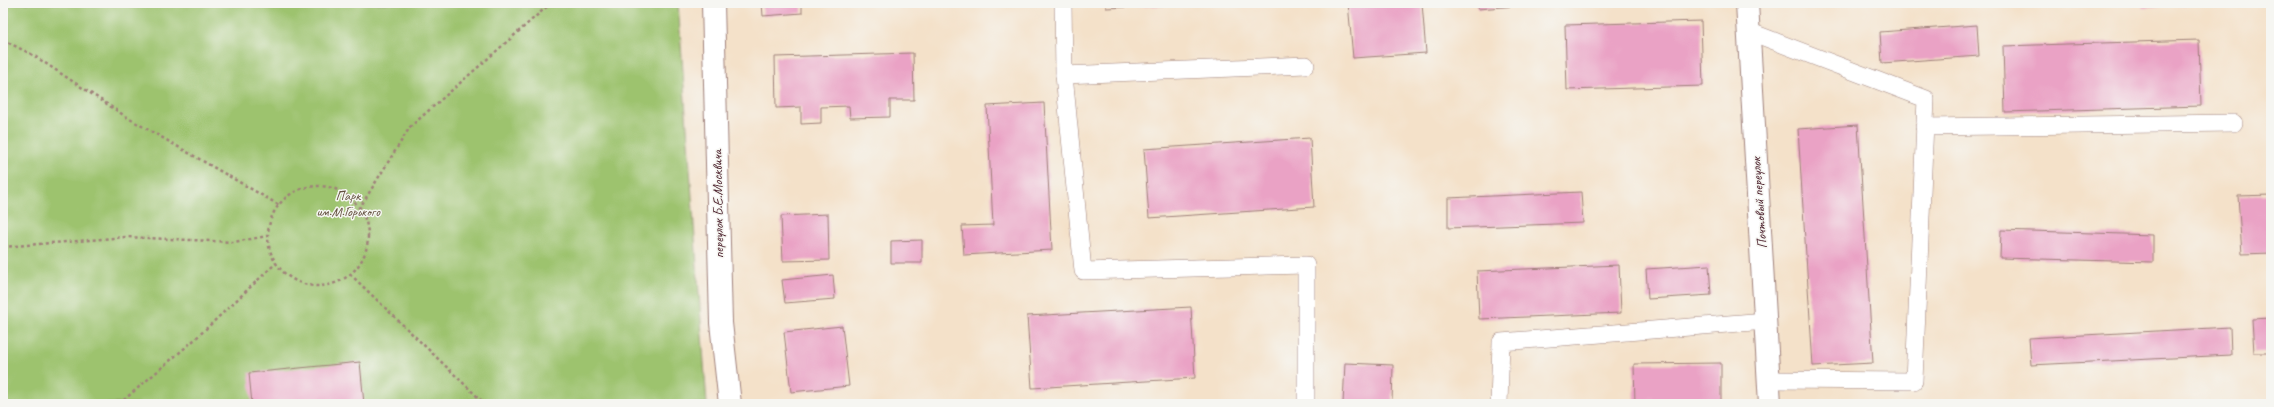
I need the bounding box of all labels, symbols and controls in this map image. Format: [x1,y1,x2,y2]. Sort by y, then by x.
street label: переулок Б.Е.Москвича [709,148,727,258]
street label: Почтовый переулок [1747,155,1771,249]
park label: Парк им.М.Горького [316,187,381,220]

